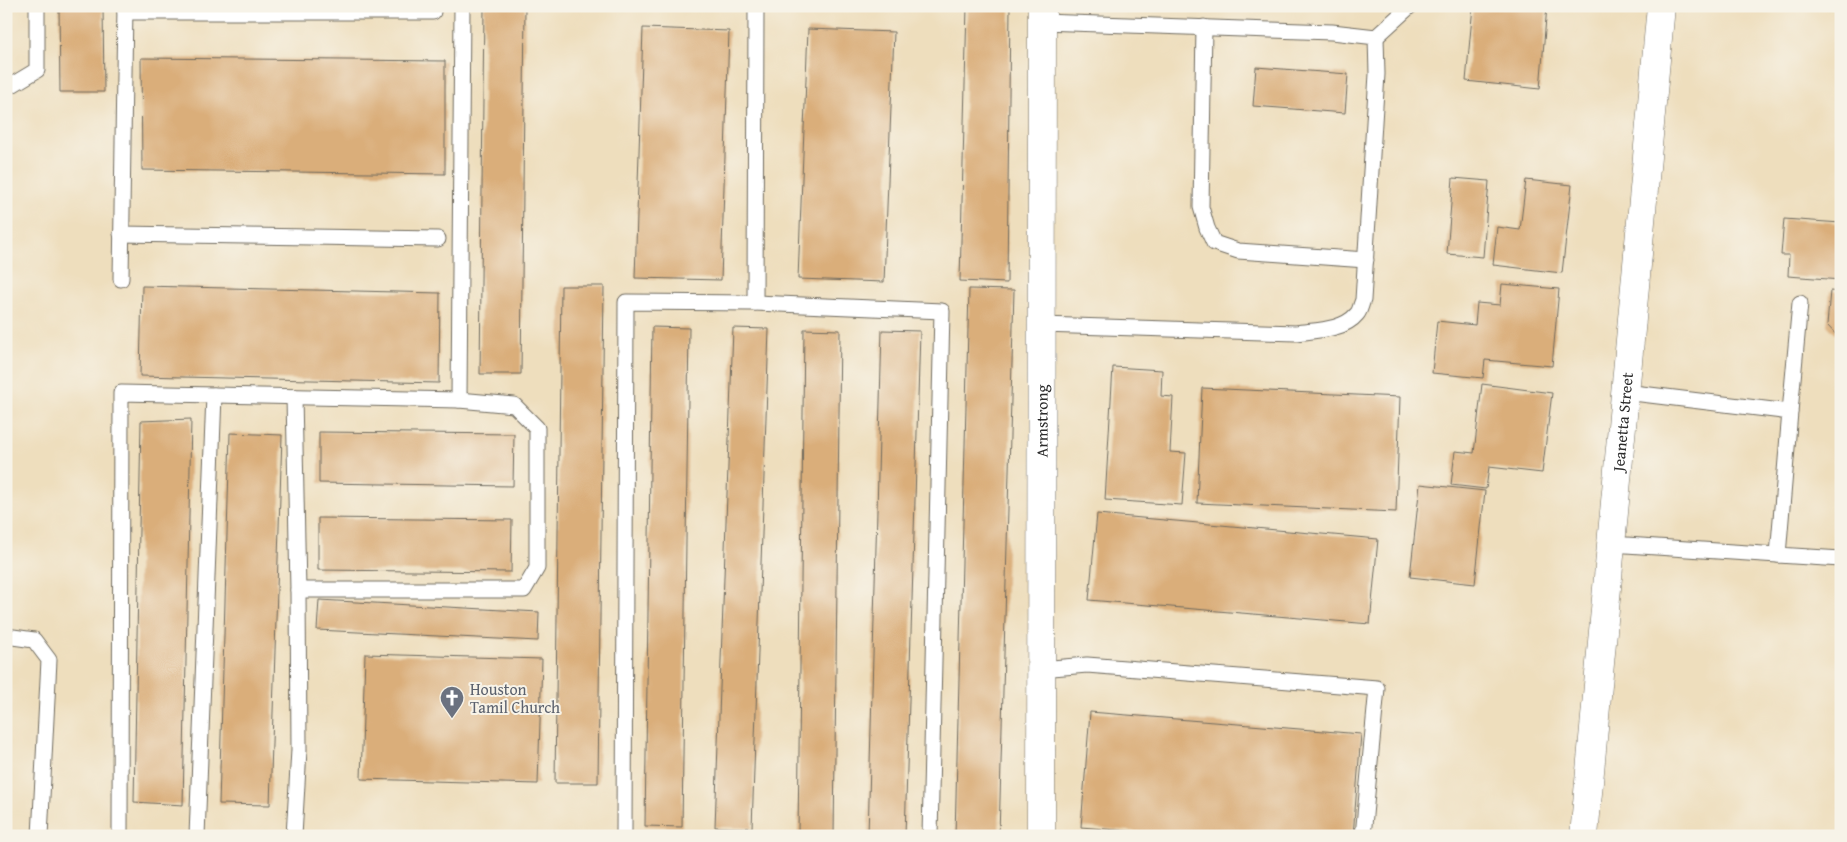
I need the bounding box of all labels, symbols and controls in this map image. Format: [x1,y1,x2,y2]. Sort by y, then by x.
street label: Jeanetta Street [1606,371,1639,474]
street label: Armstrong [1029,385,1054,457]
place label: Houston Tamil Church [470,677,560,719]
church icon: Houston Tamil Church [439,685,465,719]

